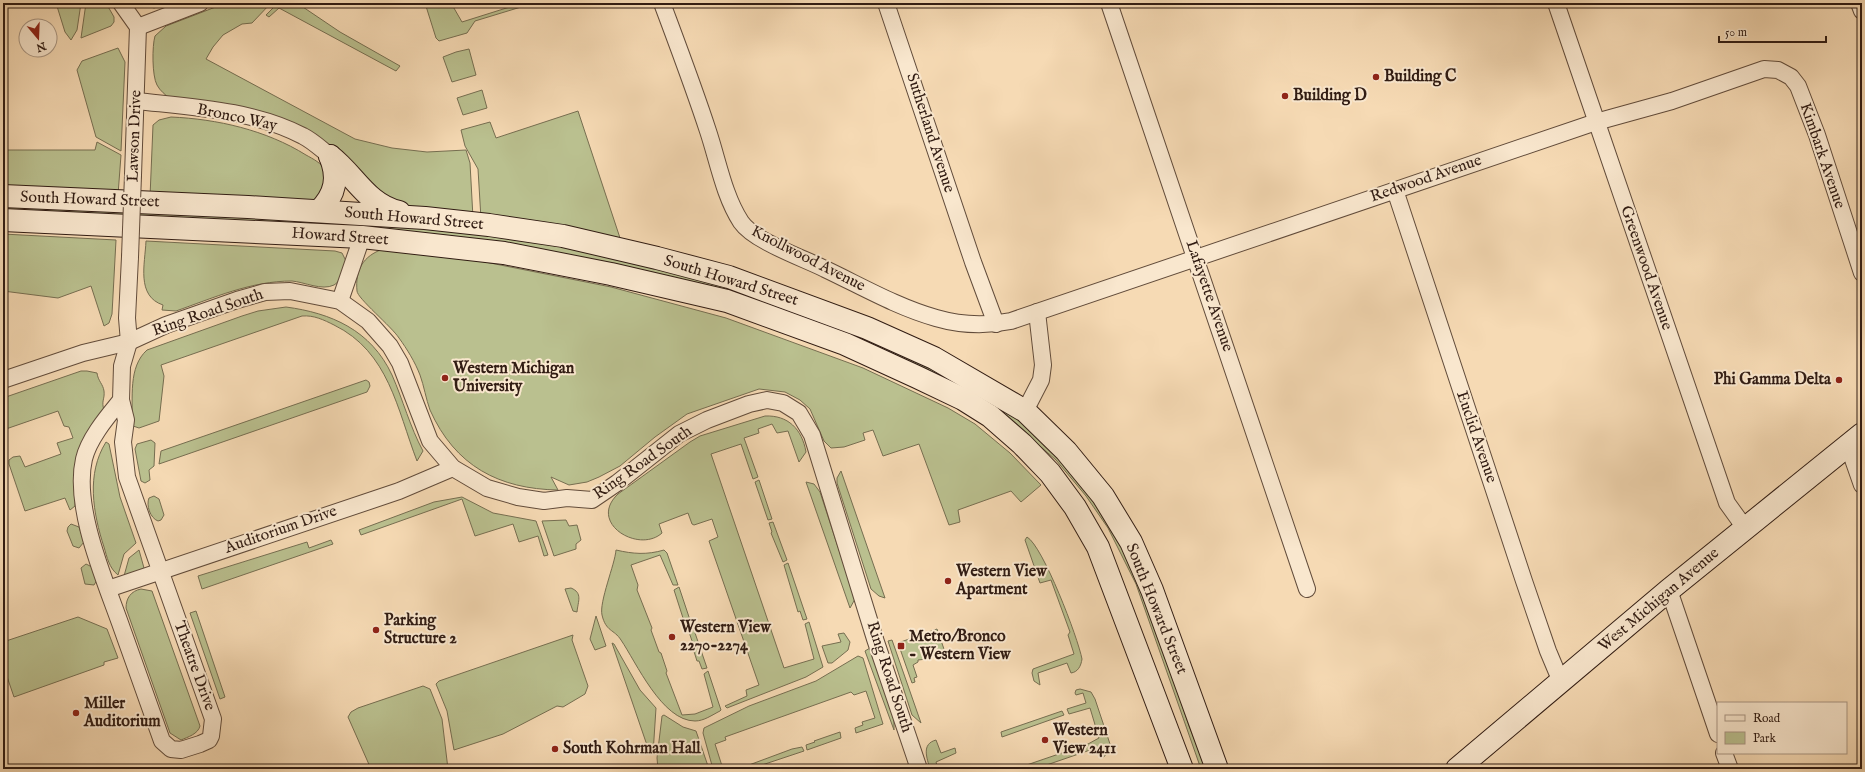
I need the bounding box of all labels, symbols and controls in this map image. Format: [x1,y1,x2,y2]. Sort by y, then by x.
north arrow [18,18,58,58]
scale bar [1719,18,1826,44]
text: 50 m [1725,25,1747,40]
text: N [34,38,49,55]
place label: Building C [1384,67,1457,87]
street label: Sutherland Avenue [901,71,959,195]
marker: Building C [1371,72,1381,82]
place label: Building D [1293,86,1367,106]
street label: Lawson Drive [123,90,147,182]
marker: Building D [1280,91,1290,101]
street label: Bronco Way [195,100,279,136]
street label: Kimbark Avenue [1795,101,1849,211]
street label: Redwood Avenue [1368,151,1484,207]
street label: South Howard Street [20,188,161,212]
street label: South Howard Street [344,203,485,235]
street label: Greenwood Avenue [1615,203,1677,333]
street label: Knollwood Avenue [747,222,869,296]
street label: Howard Street [291,224,390,250]
street label: Lafayette Avenue [1181,238,1237,354]
street label: South Howard Street [661,251,801,311]
street label: Ring Road South [150,285,266,341]
place label: Western Michigan University [452,359,575,397]
place label: Phi Gamma Delta [1714,370,1832,390]
marker: Western Michigan University [440,373,450,383]
marker: Phi Gamma Delta [1834,375,1844,385]
street label: Euclid Avenue [1451,388,1501,486]
street label: Ring Road South [590,421,697,504]
street label: Auditorium Drive [221,501,340,559]
street label: South Howard Street [1121,541,1192,678]
street label: West Michigan Avenue [1594,544,1724,656]
place label: Western View Apartment [955,562,1048,600]
marker: Western View Apartment [943,576,953,586]
place label: Parking Structure 2 [384,611,457,649]
street label: Theatre Drive [169,618,219,714]
place label: Western View 2270-2274 [679,618,772,656]
street label: Ring Road South [862,619,917,736]
marker: Parking Structure 2 [371,625,381,635]
place label: Metro/Bronco - Western View [909,627,1012,665]
marker: Western View 2270-2274 [667,632,677,642]
marker: Metro/Bronco - Western View [896,641,906,651]
place label: Miller Auditorium [83,694,161,732]
legend [1717,702,1847,754]
marker: Miller Auditorium [71,708,81,718]
text: Road [1753,711,1781,726]
place label: Western View 2411 [1052,721,1116,759]
text: Park [1753,731,1776,746]
marker: Western View 2411 [1040,735,1050,745]
place label: South Kohrman Hall [563,739,701,759]
marker: South Kohrman Hall [550,744,560,754]

